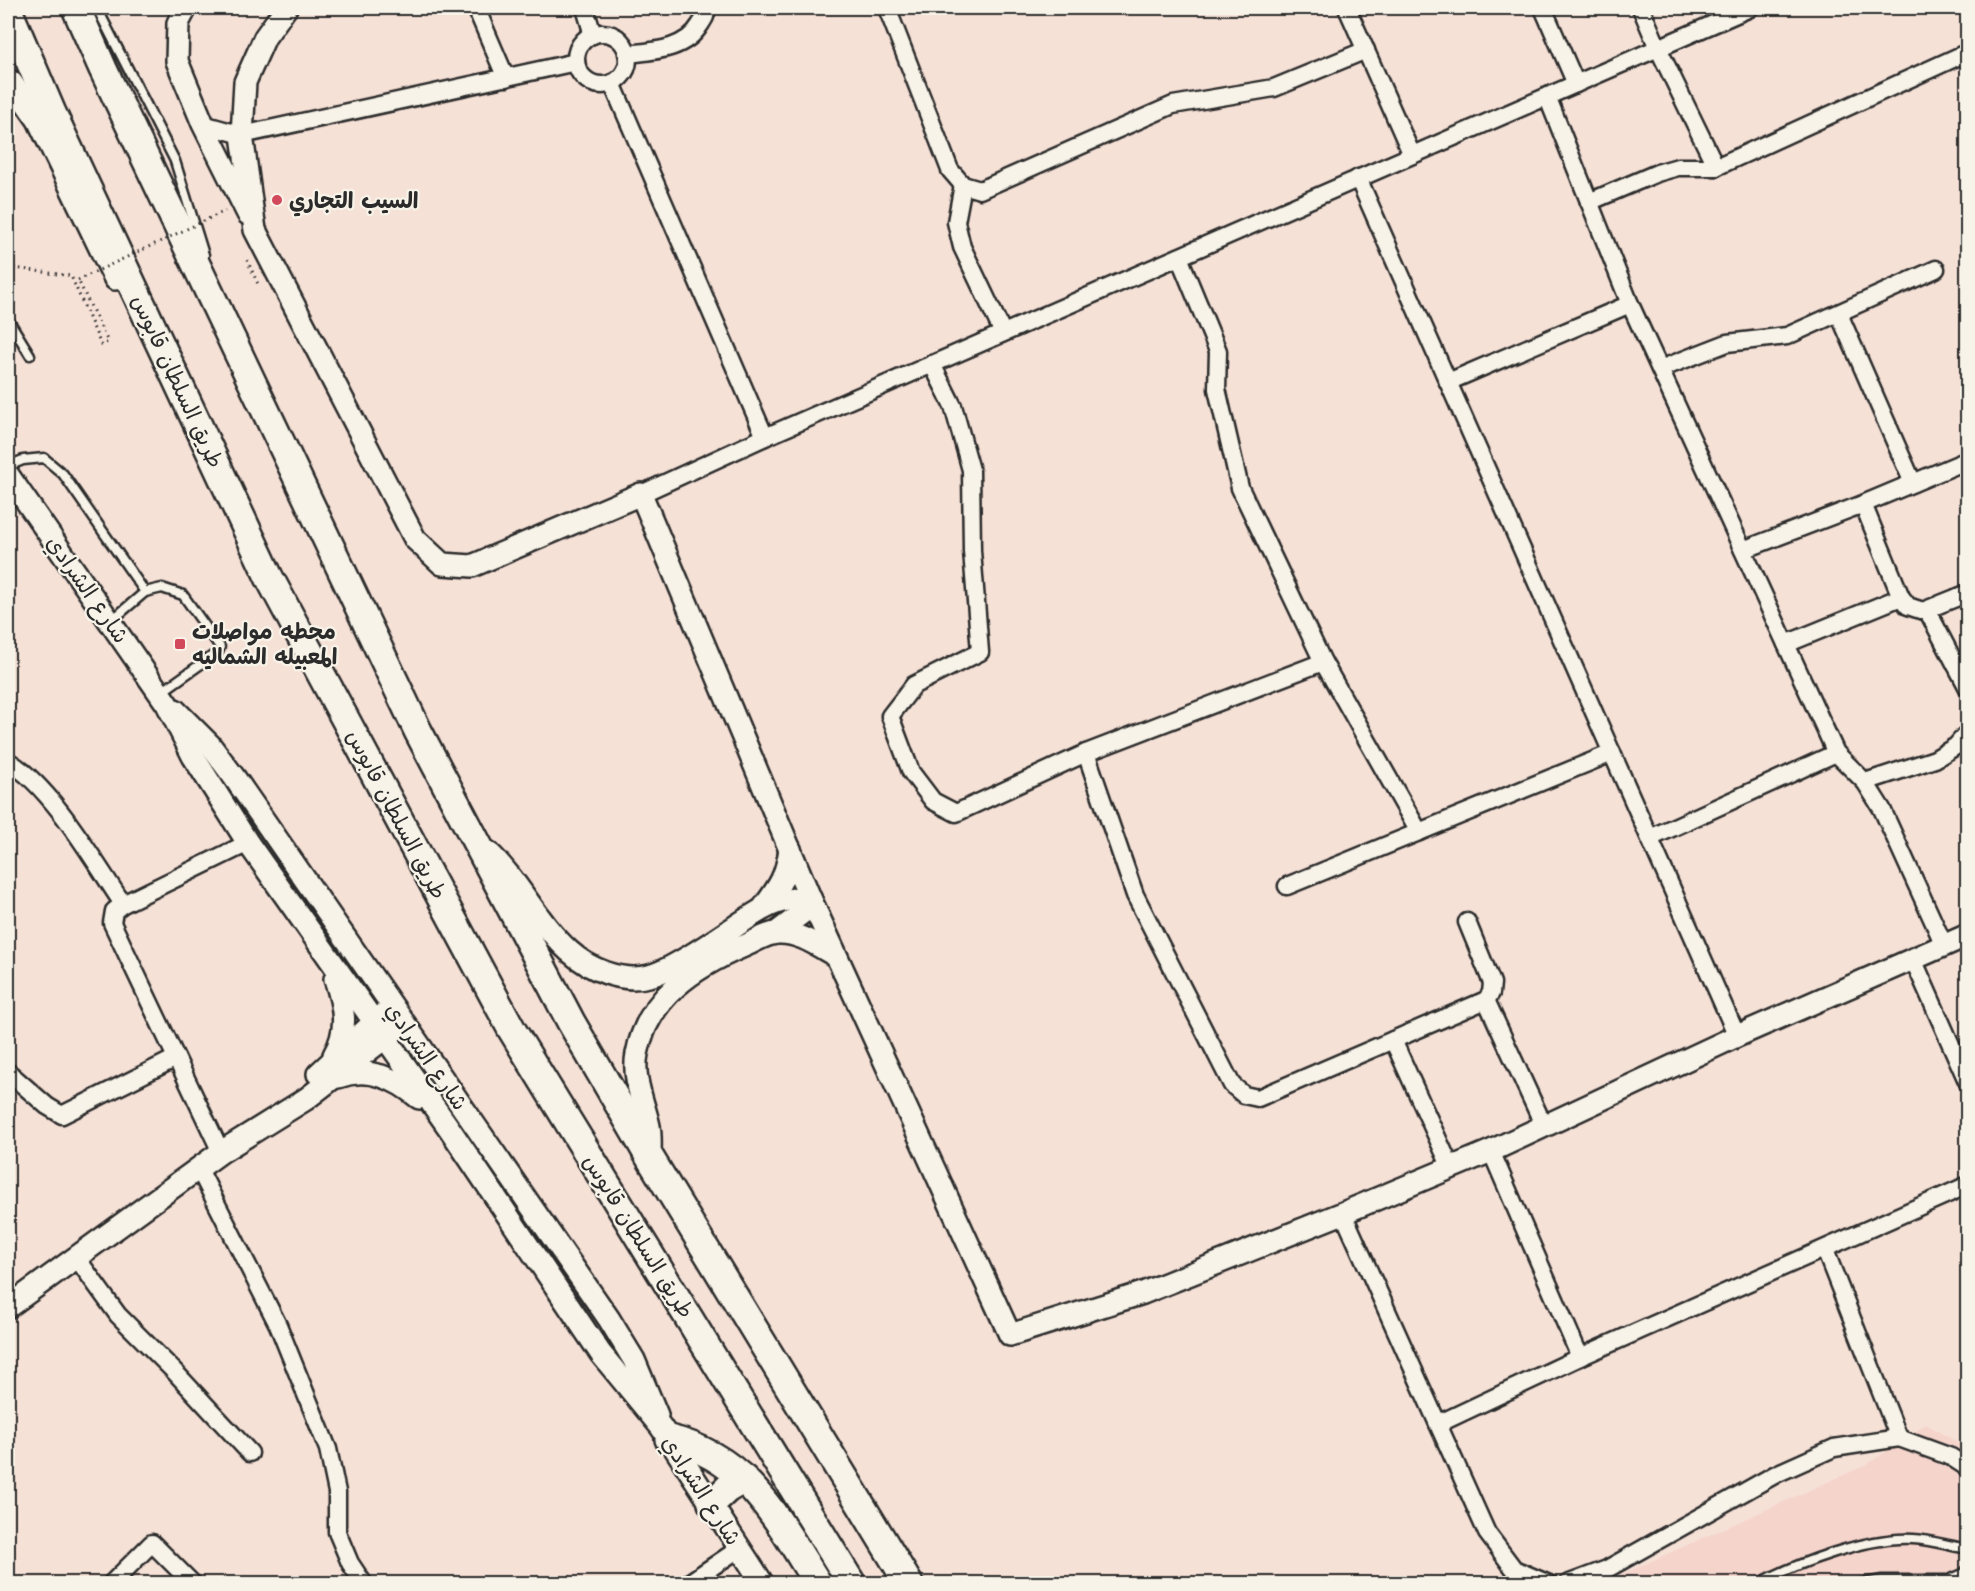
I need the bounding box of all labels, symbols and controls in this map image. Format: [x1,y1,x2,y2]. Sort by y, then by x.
place label: السيب التجاري [289,188,419,217]
marker: السيب التجاري [270,193,284,207]
street label: طريق السلطان قابوس [126,291,229,472]
street label: شارع الشرادي [38,531,134,650]
place label: محطه مواصلات المعبيله الشماليه [192,619,337,670]
marker: محطه مواصلات المعبيله الشماليه [173,637,187,651]
street label: طريق السلطان قابوس [340,725,452,904]
street label: شارع الشرادي [377,998,473,1117]
street label: طريق السلطان قابوس [577,1150,699,1323]
street label: شارع الشرادي [654,1431,746,1552]

